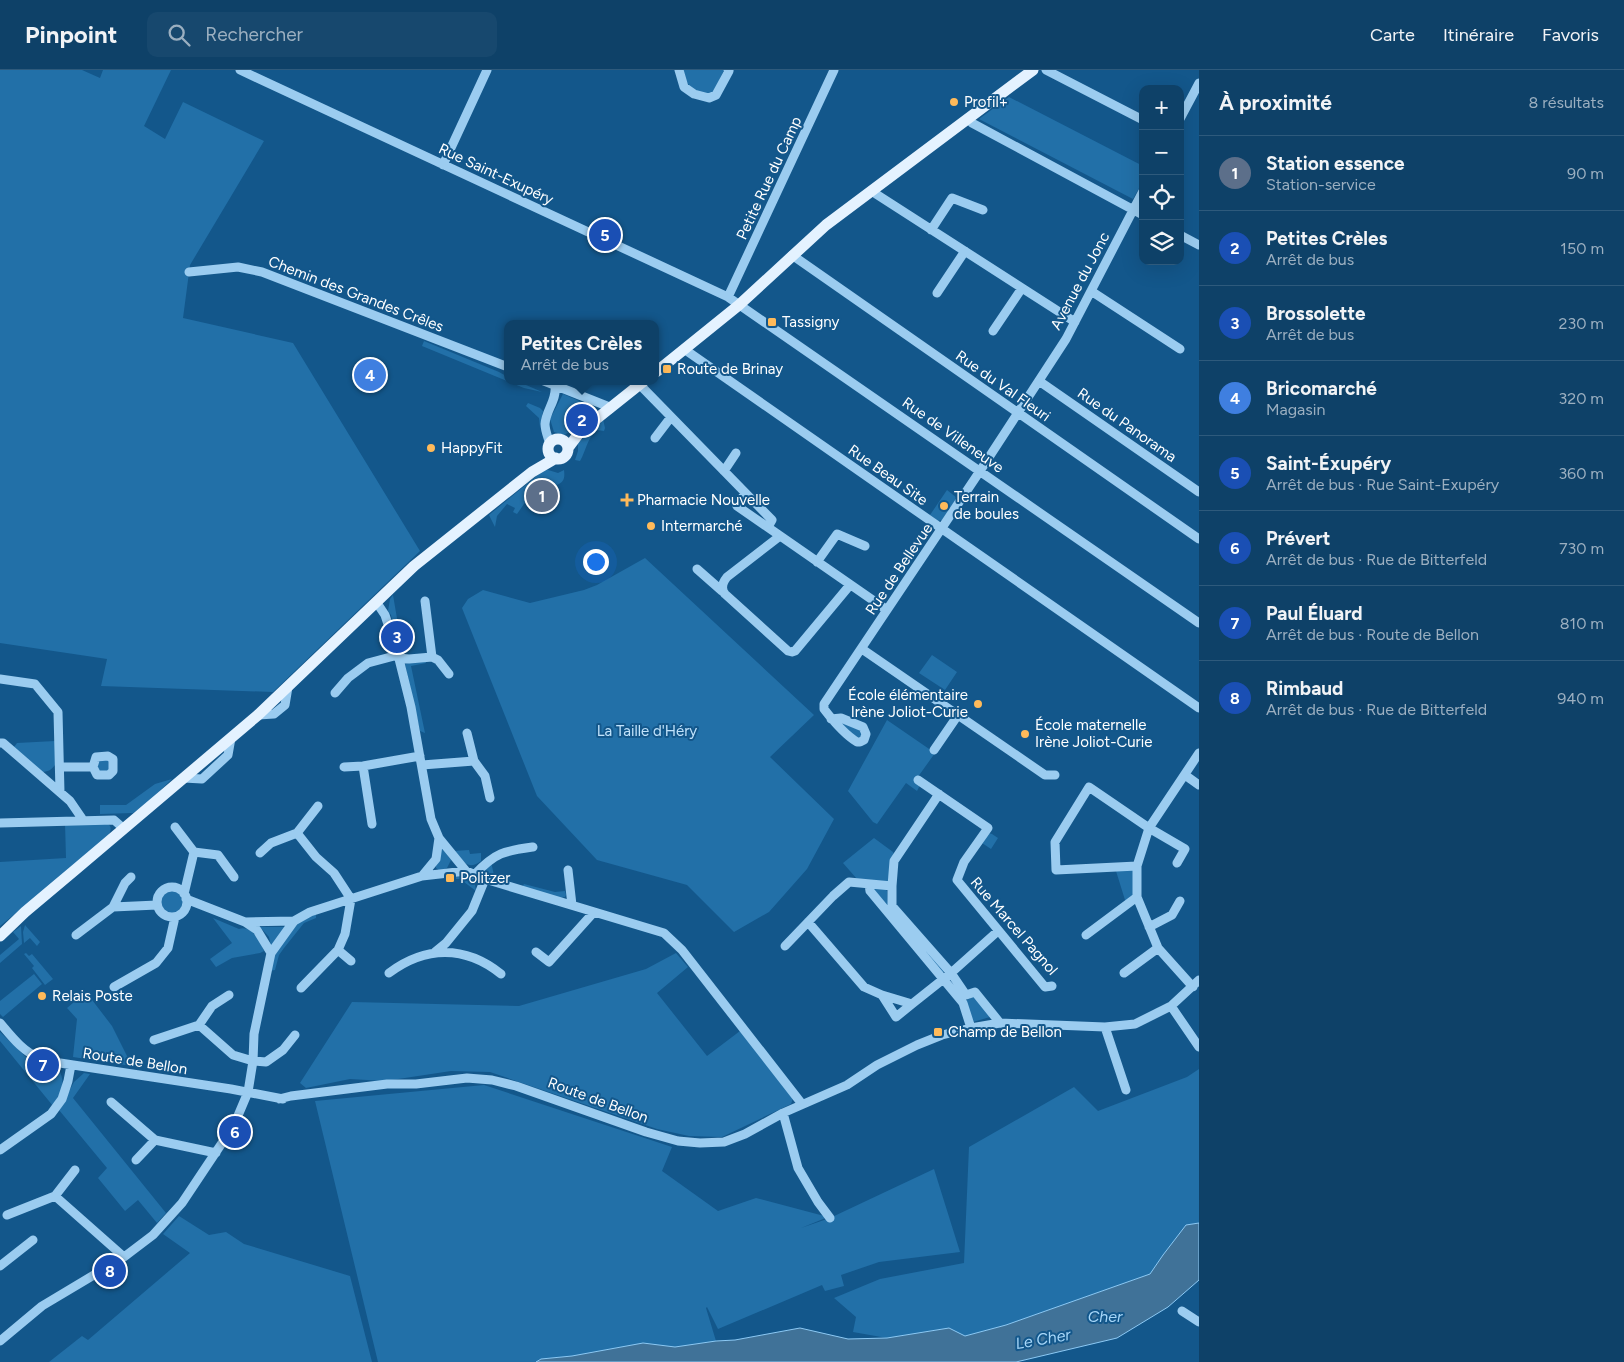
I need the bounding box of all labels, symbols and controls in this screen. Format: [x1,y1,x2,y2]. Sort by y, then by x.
search box [147,12,497,57]
text: Pinpoint [25,20,117,49]
icon: search [165,21,193,49]
text: Rechercher [205,23,303,46]
text: Carte [1370,24,1415,46]
text: Itinéraire [1443,24,1514,46]
text: Favoris [1542,24,1599,46]
map controls [1139,85,1184,265]
button: + [1139,85,1184,130]
text: À proximité [1219,90,1332,115]
place label: Profil+ [964,93,1008,111]
text: 8 résultats [1528,93,1604,112]
marker: Profil+ [948,96,960,108]
street label: Petite Rue du Camp [733,113,806,243]
button: − [1139,130,1184,175]
street label: Rue Saint-Exupéry [436,139,556,209]
text: Station essence [1266,152,1405,175]
text: 1 [1232,164,1238,183]
text: 90 m [1567,164,1604,183]
button: locate [1139,175,1184,220]
text: Station-service [1266,175,1376,194]
pin: 5 [589,216,621,254]
button: layers [1139,220,1184,265]
text: Petites Crèles [1266,227,1387,250]
street label: Avenue du Jonc [1047,229,1113,333]
text: 2 [1230,239,1240,258]
text: 150 m [1560,239,1604,258]
text: Arrêt de bus [1266,250,1354,269]
street label: Chemin des Grandes Crêles [266,252,446,336]
text: Brossolette [1266,302,1365,325]
place label: Tassigny [782,313,840,331]
text: 3 [1231,314,1239,333]
text: 230 m [1559,314,1604,333]
marker: Tassigny [766,316,778,328]
popup [504,320,659,385]
text: Arrêt de bus [1266,325,1354,344]
text: Petites Crèles [521,332,642,355]
street label: Rue du Val Fleuri [952,347,1054,425]
text: Arrêt de bus [521,355,609,374]
pin: 4 [354,356,386,394]
place label: Route de Brinay [677,360,783,378]
marker: Route de Brinay [661,363,673,375]
text: Bricomarché [1266,377,1377,400]
street label: Rue du Panorama [1074,384,1180,466]
text: 4 [1230,389,1240,408]
text: 320 m [1559,389,1604,408]
street label: Rue de Villeneuve [899,393,1007,477]
text: Magasin [1266,400,1325,419]
pin: 2 [566,401,598,439]
place label: HappyFit [441,439,503,457]
street label: Rue Beau Site [845,441,931,509]
marker: HappyFit [425,442,437,454]
text: Saint-Éxupéry [1266,452,1391,475]
text: 5 [1230,464,1240,483]
text: 360 m [1558,464,1604,483]
text: Arrêt de bus · Rue Saint-Exupéry [1266,475,1499,494]
pin: 1 [526,477,558,515]
place label: Terrain de boules [954,488,1019,523]
place label: Pharmacie Nouvelle [637,491,770,509]
marker: Pharmacie Nouvelle [621,494,633,506]
marker: Terrain de boules [938,500,950,512]
place label: Intermarché [661,517,743,535]
marker: Intermarché [645,520,657,532]
street label: Rue de Bellevue [862,520,936,618]
text: Prévert [1266,527,1330,550]
text: 6 [1230,539,1240,558]
text: 730 m [1559,539,1604,558]
your location [583,549,609,575]
text: Arrêt de bus · Rue de Bitterfeld [1266,550,1487,569]
text: Paul Éluard [1266,602,1363,625]
text: 7 [1231,614,1239,633]
text: 810 m [1560,614,1604,633]
pin: 3 [381,618,413,656]
text: Arrêt de bus · Route de Bellon [1266,625,1479,644]
text: Rimbaud [1266,677,1343,700]
place label: École élémentaire Irène Joliot-Curie [848,686,968,721]
text: 8 [1230,689,1240,708]
text: 940 m [1557,689,1604,708]
marker: École élémentaire Irène Joliot-Curie [972,698,984,710]
text: Arrêt de bus · Rue de Bitterfeld [1266,700,1487,719]
place label: École maternelle Irène Joliot-Curie [1035,716,1152,751]
park label: La Taille d'Héry [597,722,697,740]
marker: École maternelle Irène Joliot-Curie [1019,728,1031,740]
place label: Politzer [460,869,510,887]
marker: Politzer [444,872,456,884]
street label: Rue Marcel Pagnol [967,873,1061,979]
place label: Relais Poste [52,987,133,1005]
marker: Relais Poste [36,990,48,1002]
place label: Champ de Bellon [948,1023,1062,1041]
marker: Champ de Bellon [932,1026,944,1038]
street label: Route de Bellon [81,1044,189,1078]
pin: 7 [27,1046,59,1084]
street label: Route de Bellon [545,1073,651,1127]
pin: 6 [219,1113,251,1151]
pin: 8 [94,1252,126,1290]
water label: Cher [1088,1307,1123,1326]
water label: Le Cher [1014,1325,1073,1353]

